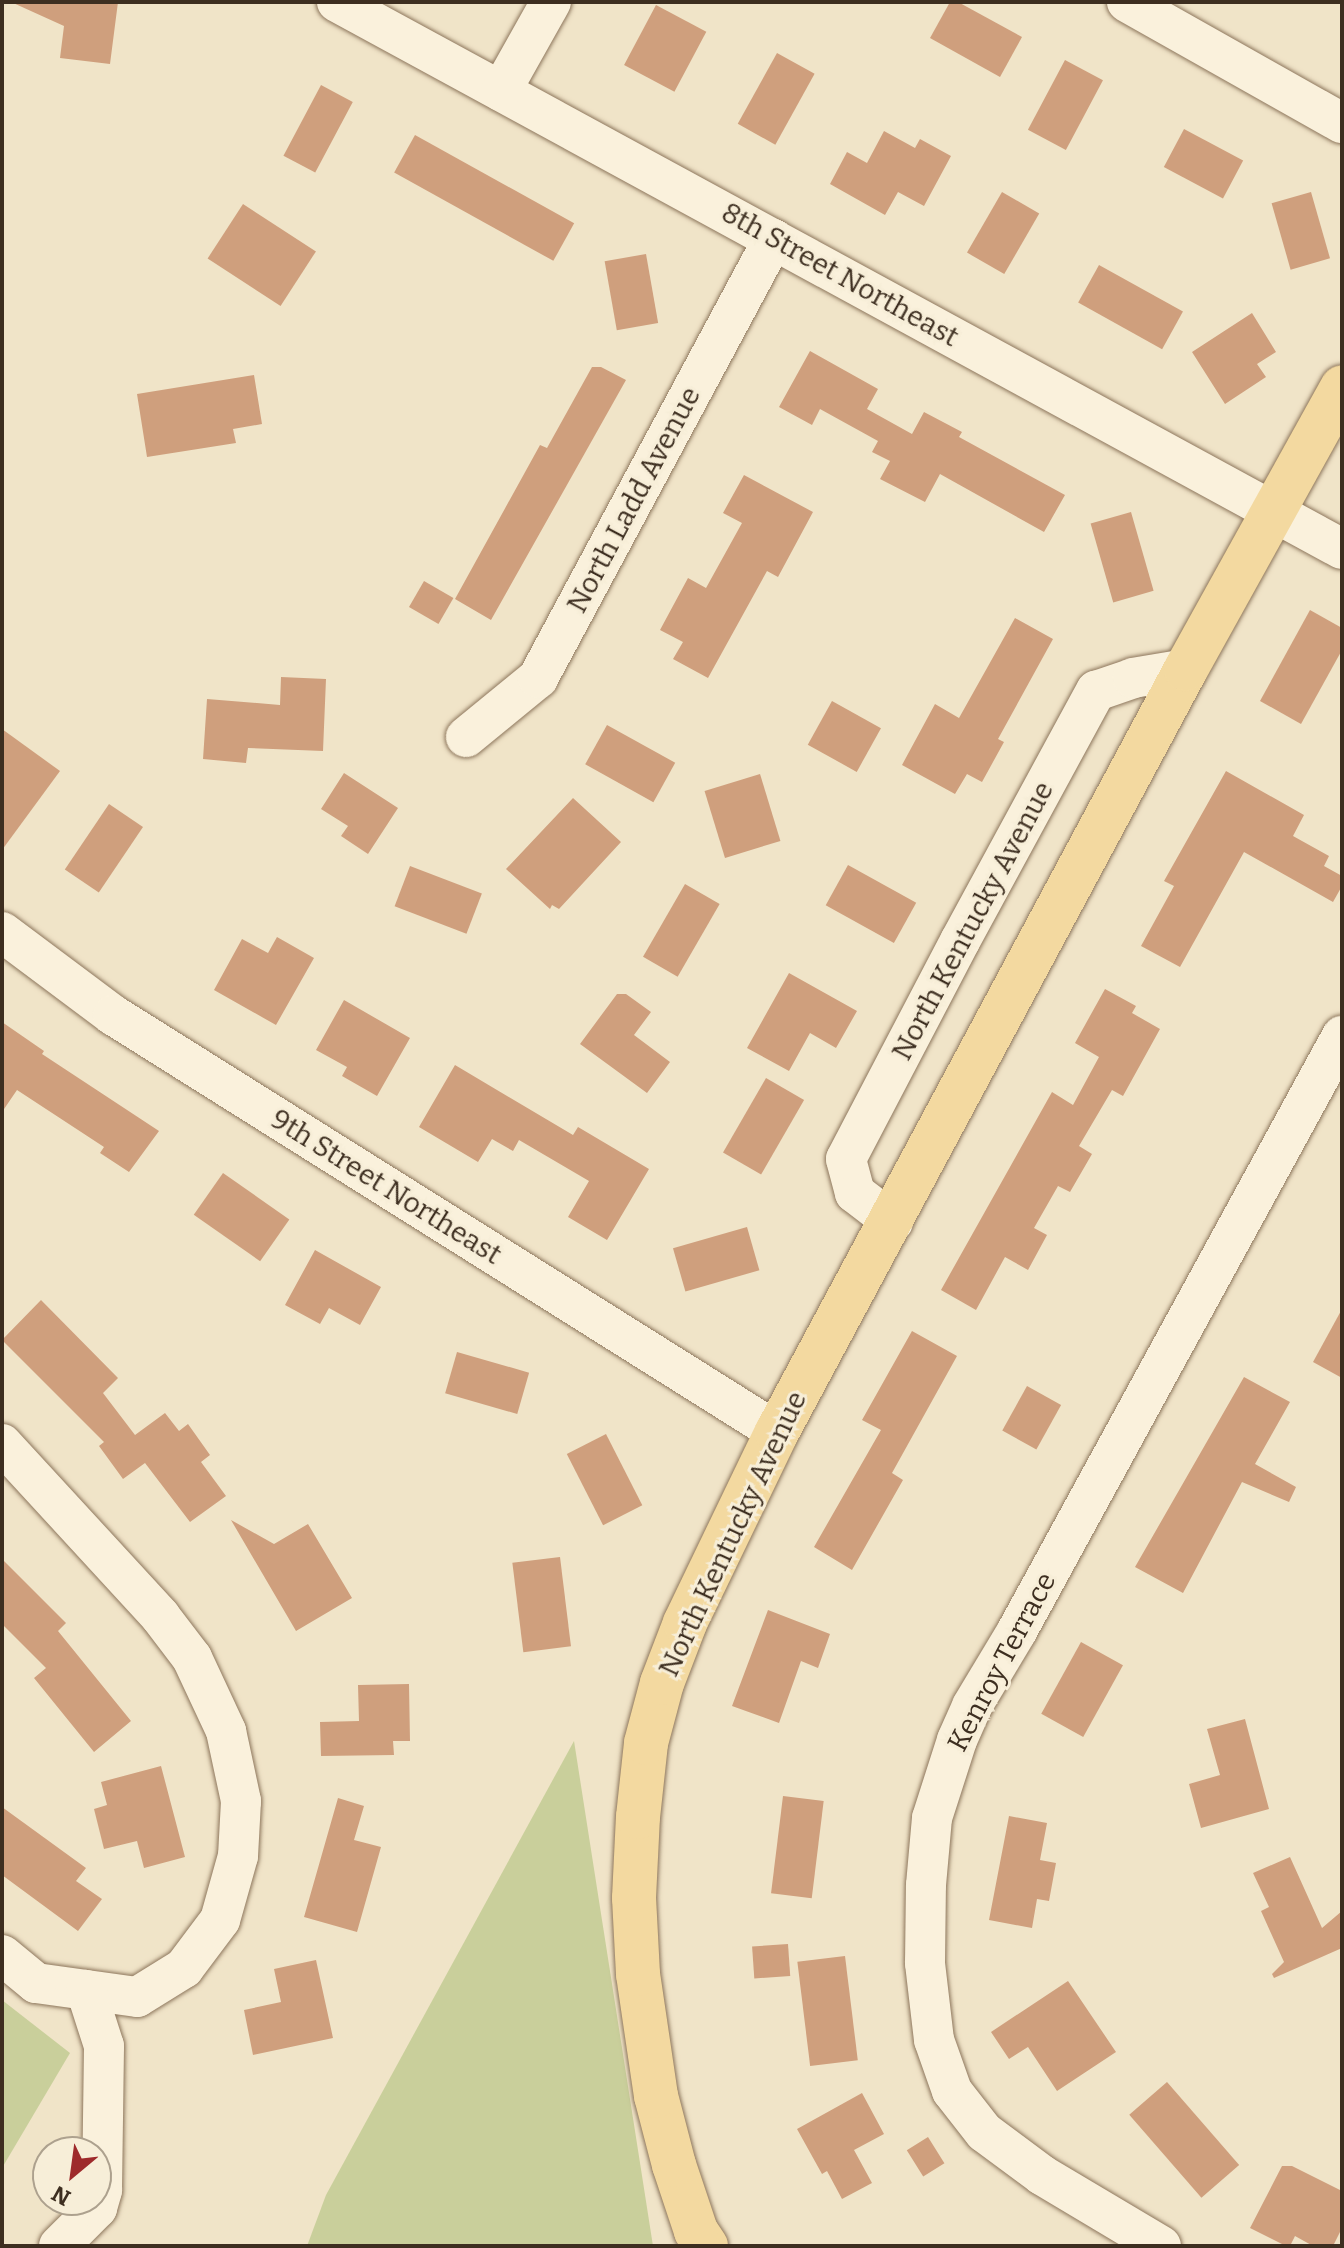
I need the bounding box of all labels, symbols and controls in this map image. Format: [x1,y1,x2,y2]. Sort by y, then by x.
street label: 8th Street Northeast [716,196,964,354]
street label: North Ladd Avenue [560,381,708,619]
street label: North Kentucky Avenue [885,776,1061,1066]
street label: 9th Street Northeast [265,1102,507,1272]
street label: North Kentucky Avenue [652,1386,814,1682]
street label: Kenroy Terrace [941,1567,1063,1757]
north arrow [32,2136,112,2216]
text: N [47,2180,75,2212]

